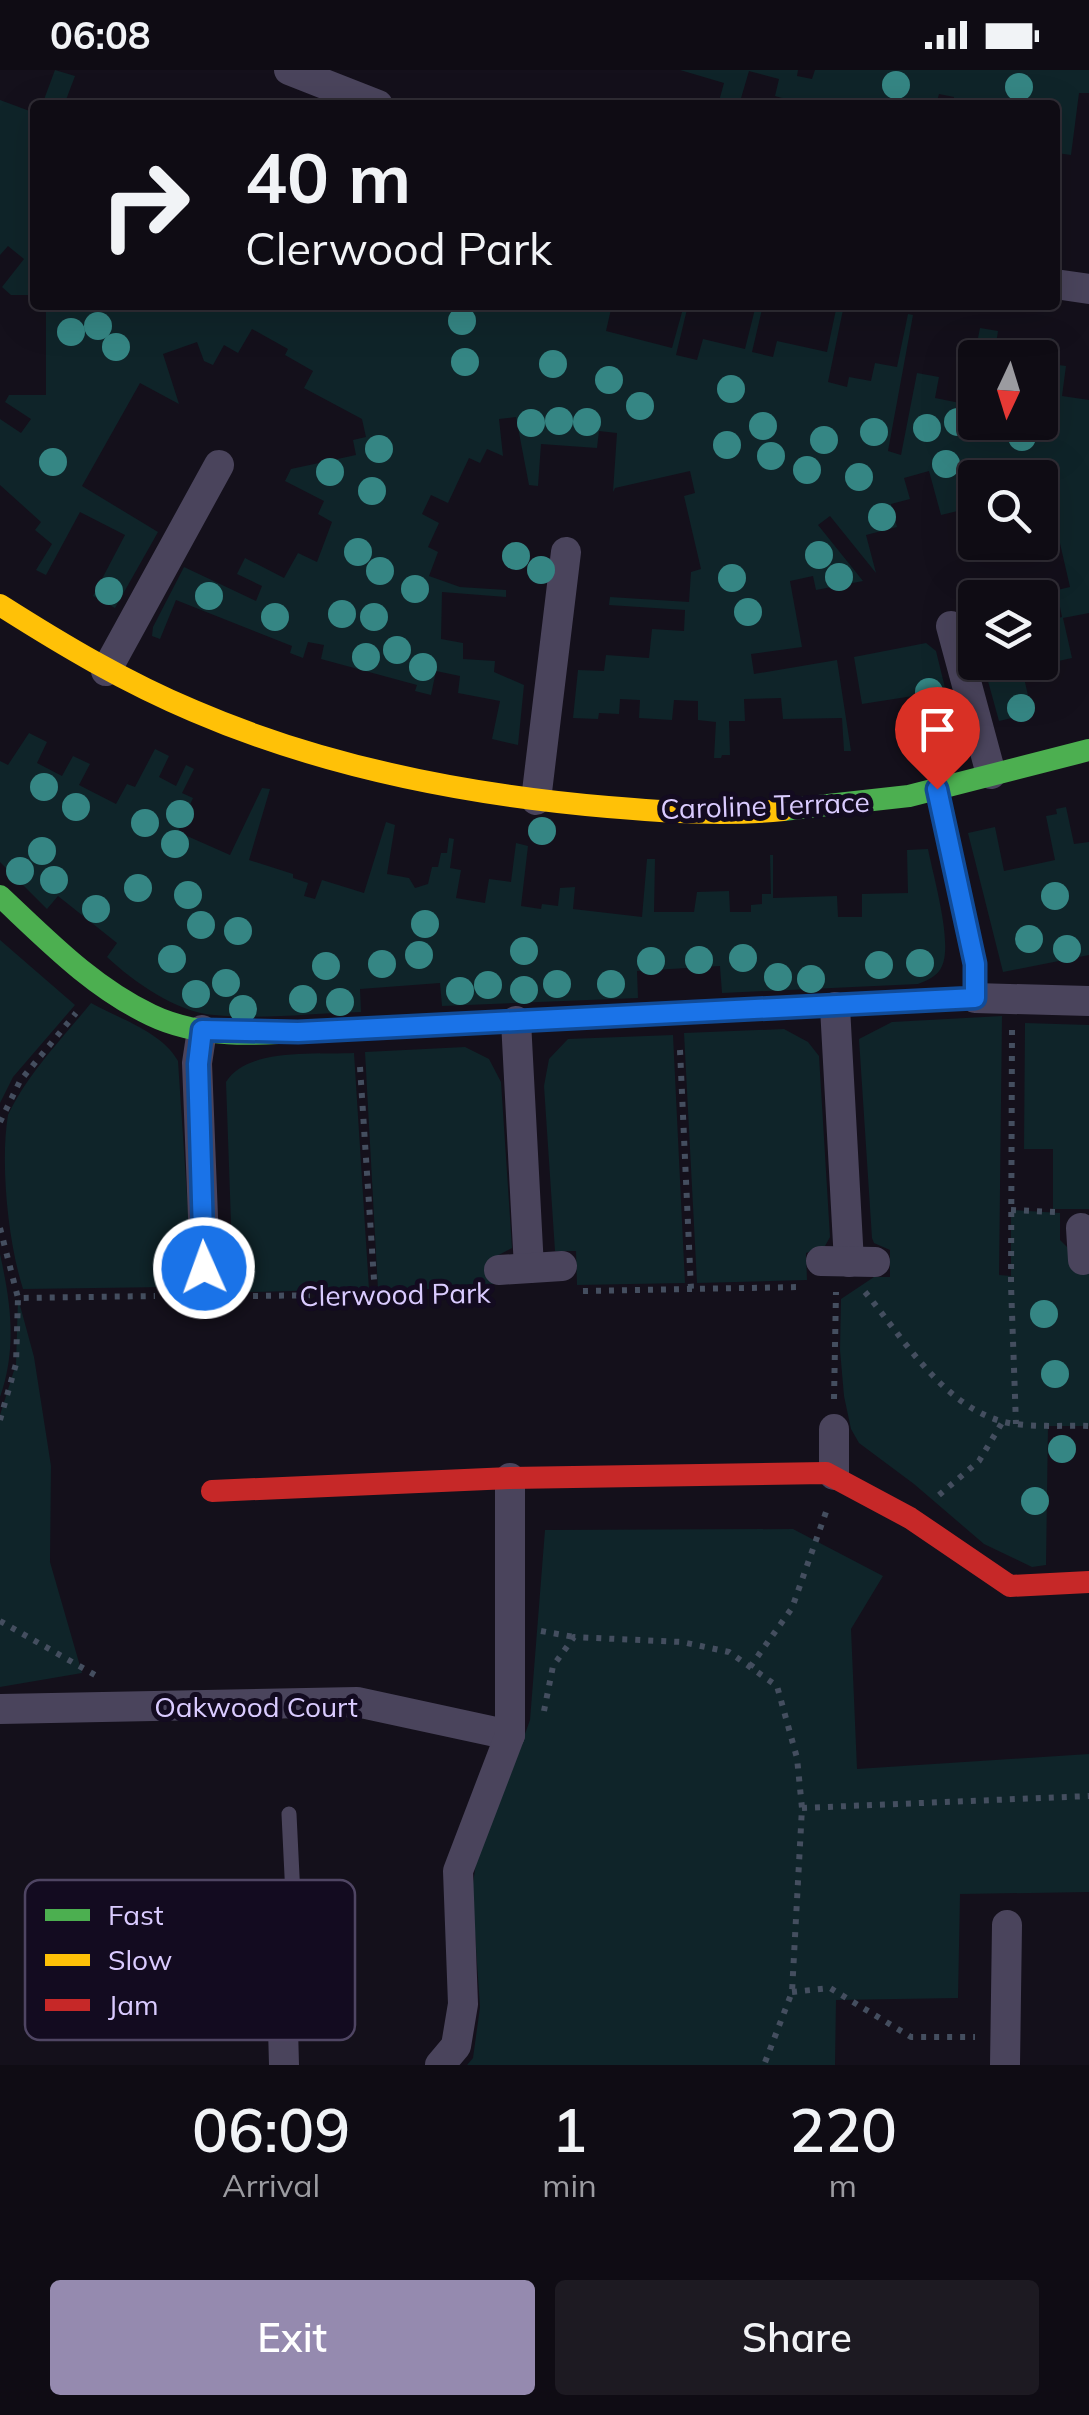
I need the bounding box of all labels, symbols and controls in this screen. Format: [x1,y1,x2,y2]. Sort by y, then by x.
text: 06:08 [50,11,151,59]
text: 40 m [245,133,411,221]
icon: right [80,140,210,270]
text: Clerwood Park [245,220,552,276]
north arrow [958,340,1058,440]
map controls [958,340,1058,680]
button: search [958,460,1058,560]
button: layers [958,580,1058,680]
pin [895,687,980,790]
icon: arrive [910,702,965,757]
street label: Caroline Terrace [660,784,870,826]
position arrow [152,1216,256,1320]
street label: Clerwood Park [299,1275,491,1313]
street label: Oakwood Court [154,1689,358,1724]
legend [25,1880,355,2040]
text: Fast [108,1897,164,1932]
text: Slow [108,1942,172,1977]
text: Jam [108,1987,159,2022]
text: 06:09 [192,2092,350,2167]
text: 1 [552,2092,588,2167]
text: 220 [789,2092,897,2167]
text: Arrival [222,2165,320,2205]
text: min [542,2165,597,2205]
text: m [829,2165,857,2205]
button: Exit [50,2280,535,2395]
button: Share [555,2280,1039,2395]

